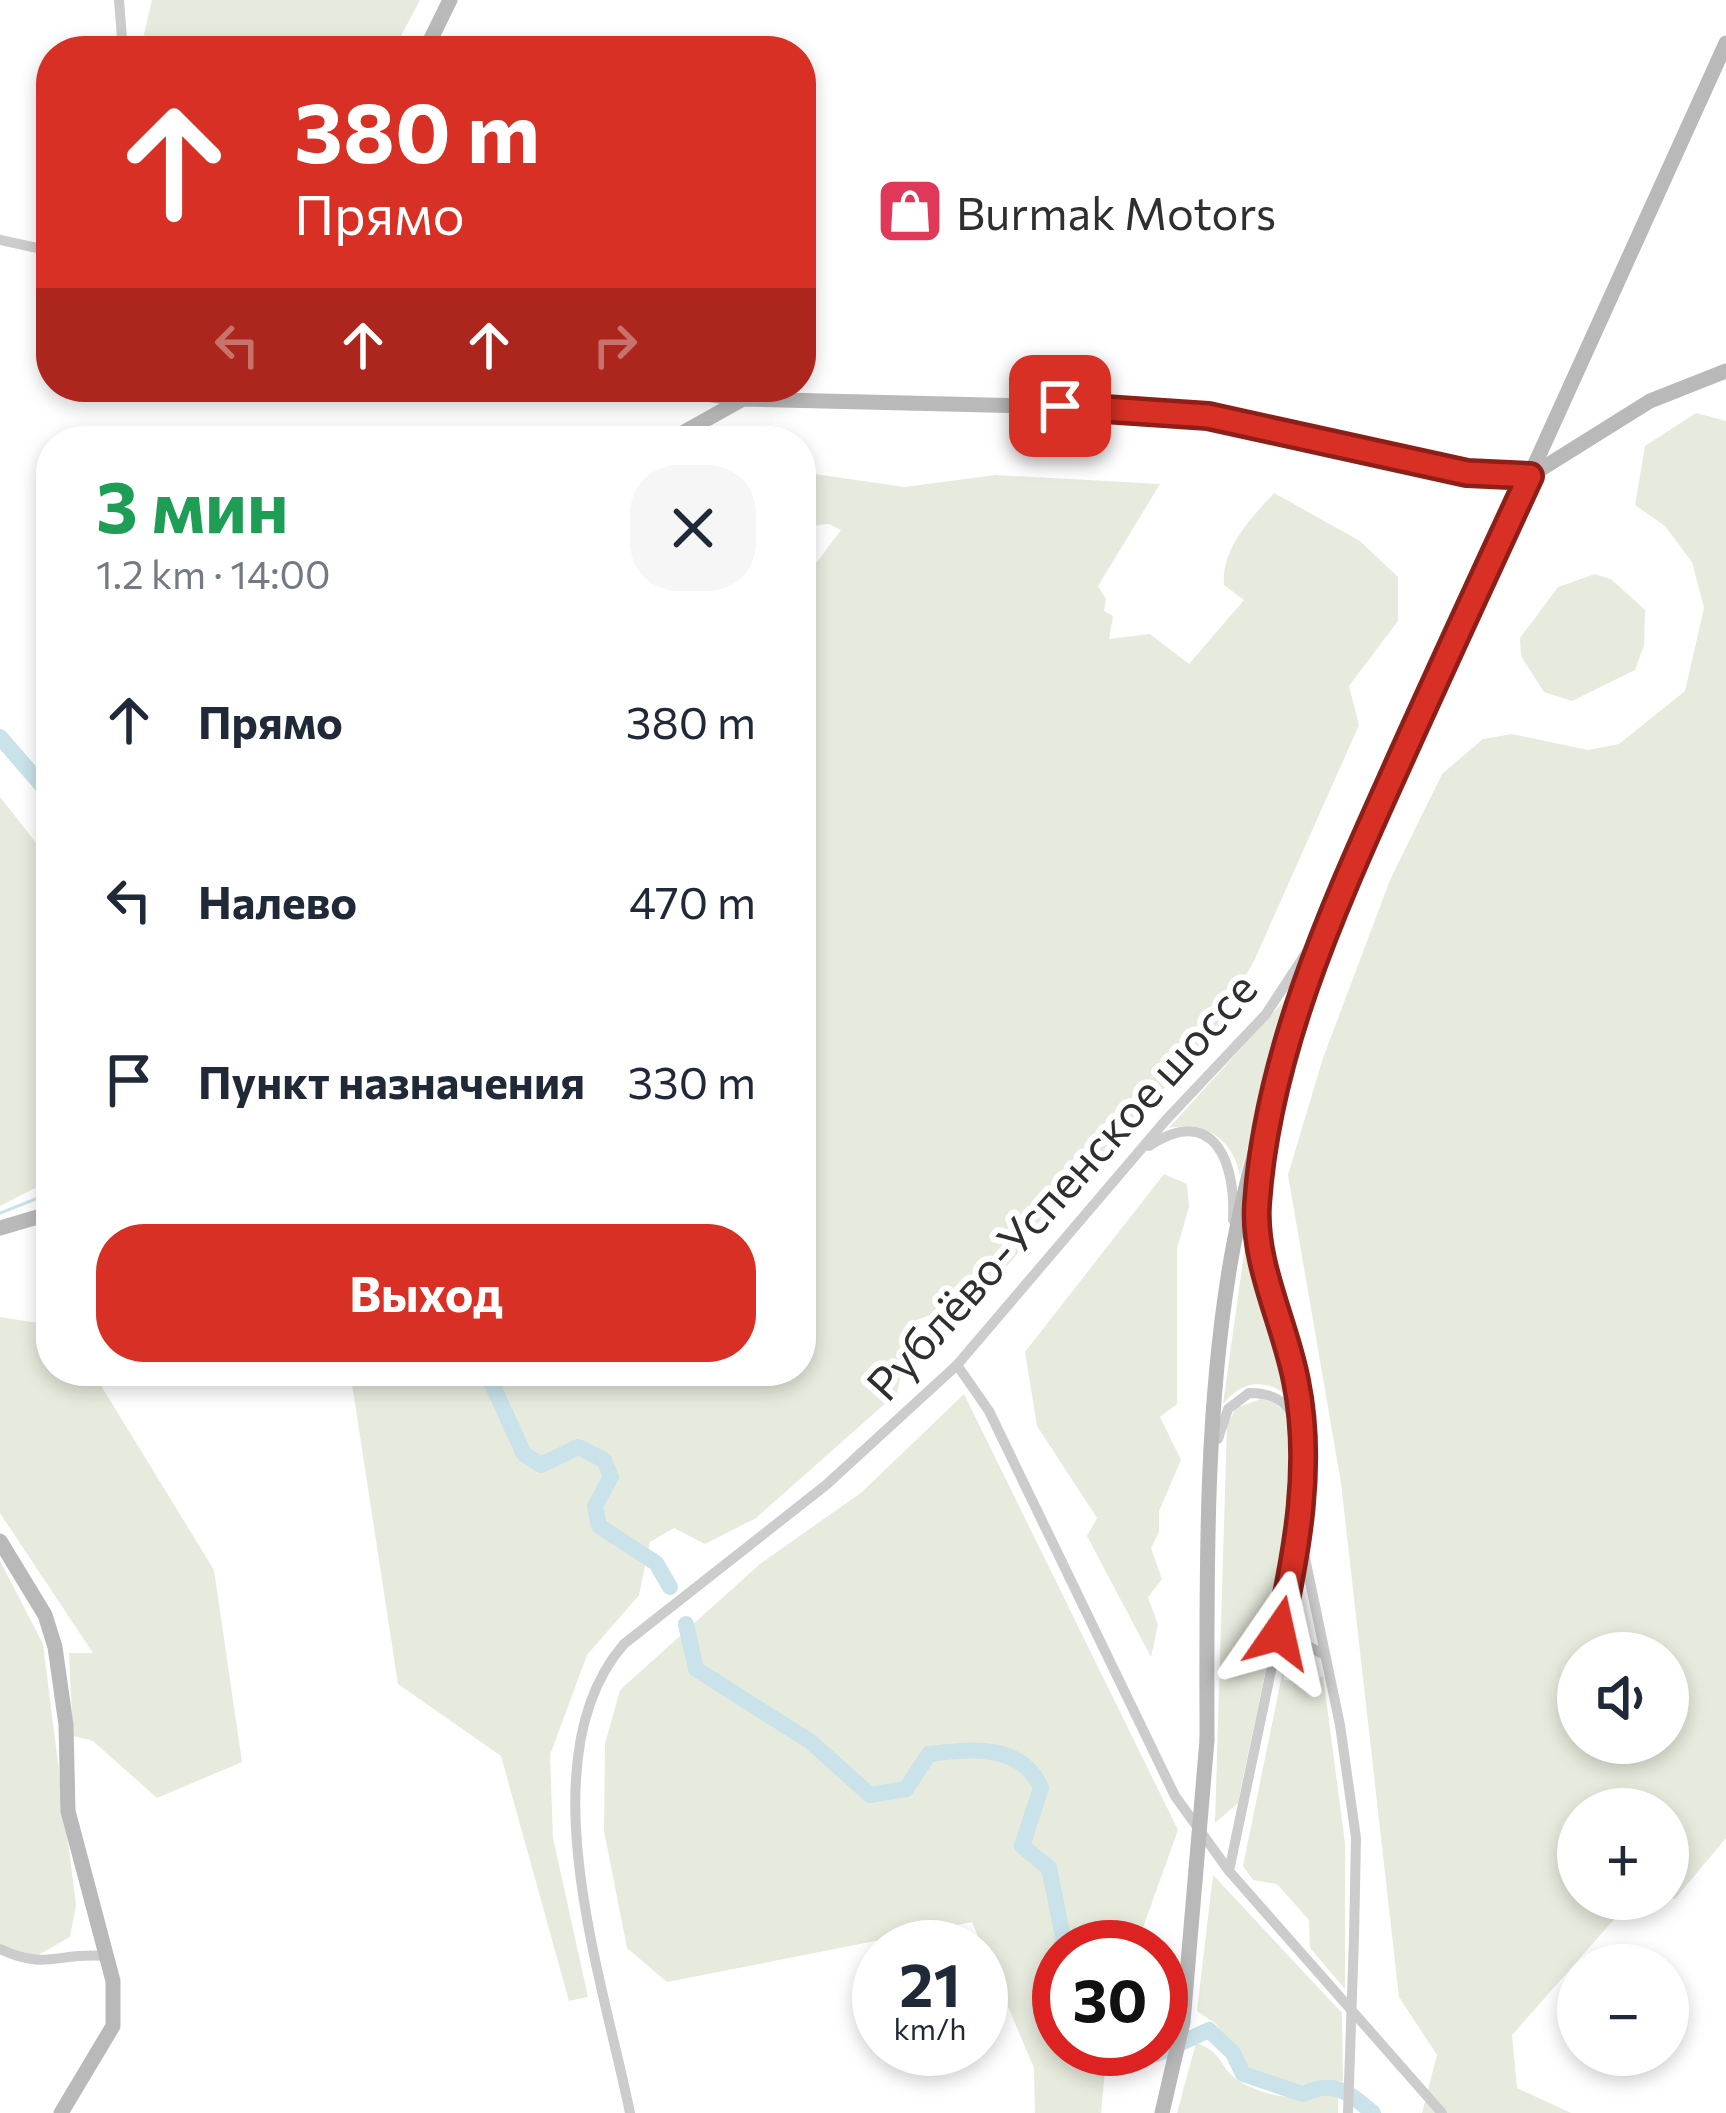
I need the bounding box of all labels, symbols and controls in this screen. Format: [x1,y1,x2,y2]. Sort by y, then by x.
text: 380 m [294,78,540,180]
icon: ahead [96,84,252,240]
shop icon: Burmak Motors [875,176,945,246]
text: Прямо [294,180,465,246]
place label: Burmak Motors [956,184,1276,239]
icon: left [204,312,270,378]
icon: ahead [330,312,396,378]
icon: ahead [456,312,522,378]
icon: right [582,312,648,378]
pin [1009,355,1111,457]
icon: arrive [1027,373,1093,439]
text: 3 мин [96,460,289,548]
button: close [630,465,756,591]
text: 1.2 km · 14:00 [96,549,330,597]
icon: ahead [96,687,162,753]
text: Прямо [198,693,343,748]
text: 380 m [626,693,756,748]
icon: left [96,867,162,933]
text: Налево [198,873,357,928]
text: 470 m [629,873,756,928]
street label: Рублёво-Успенское шоссе [853,960,1267,1410]
icon: arrive [96,1047,162,1113]
text: Пункт назначения [198,1053,585,1108]
text: 330 m [628,1053,756,1108]
button: Выход [96,1224,756,1362]
position arrow [1216,1570,1342,1696]
map controls [1557,1632,1689,2076]
button: sound [1557,1632,1689,1764]
button: + [1557,1788,1689,1920]
speed limit sign: 30 [1032,1920,1188,2076]
button: − [1557,1944,1689,2076]
text: 21 [899,1946,961,2019]
text: km/h [894,2009,966,2046]

